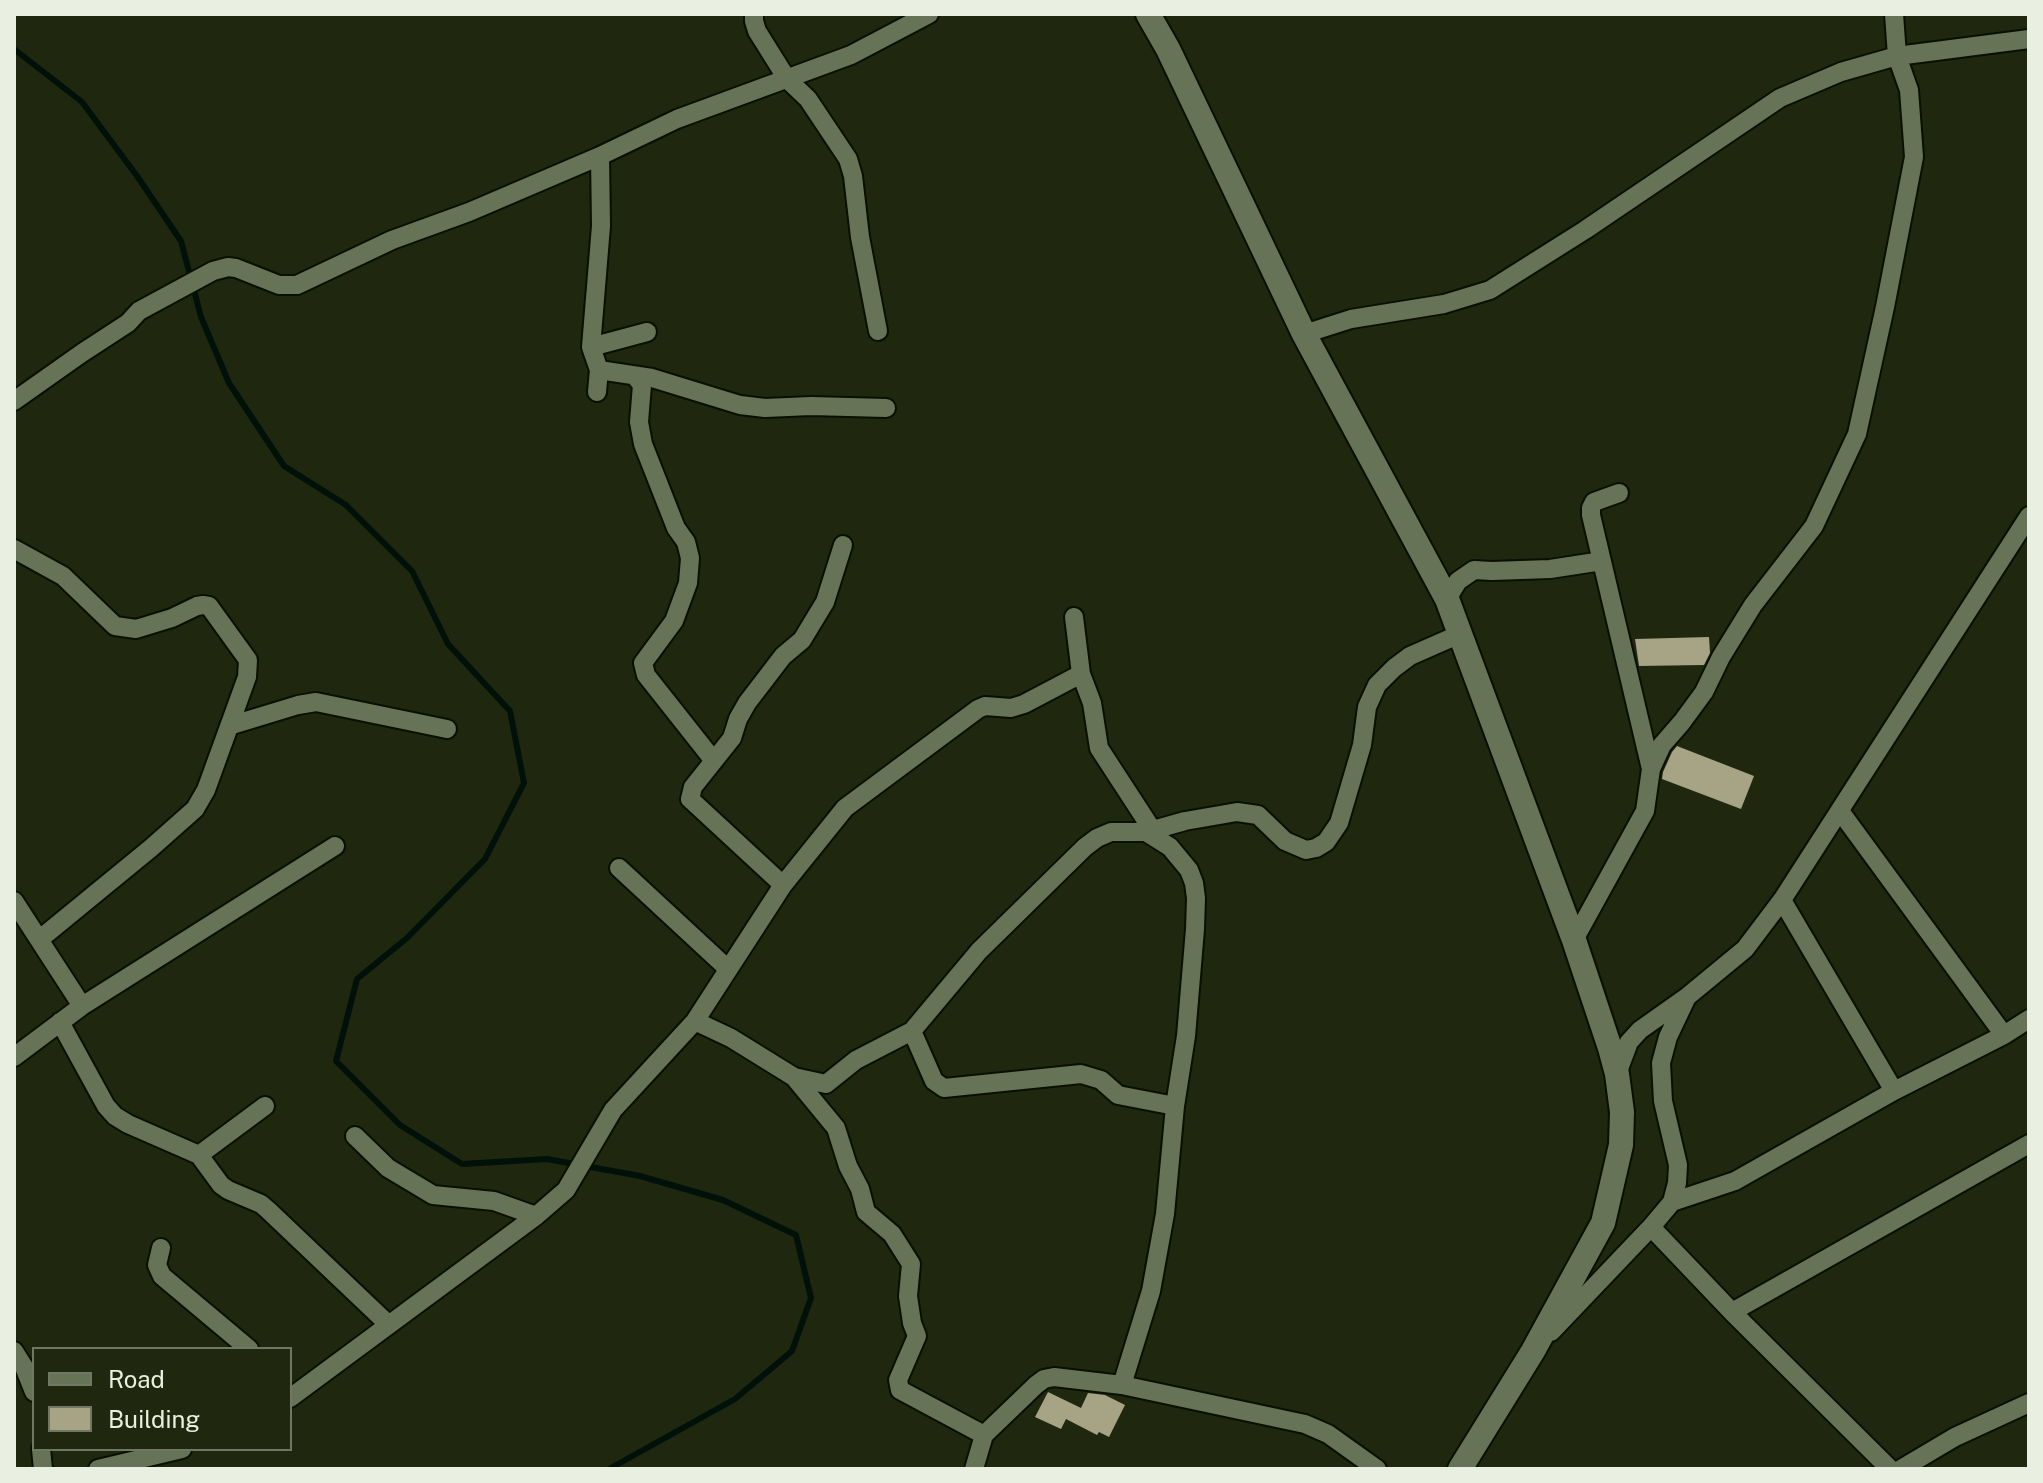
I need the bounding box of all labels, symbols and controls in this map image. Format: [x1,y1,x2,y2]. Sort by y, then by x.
legend [32,1347,292,1451]
text: Road [108,1365,165,1393]
text: Building [108,1405,200,1433]

